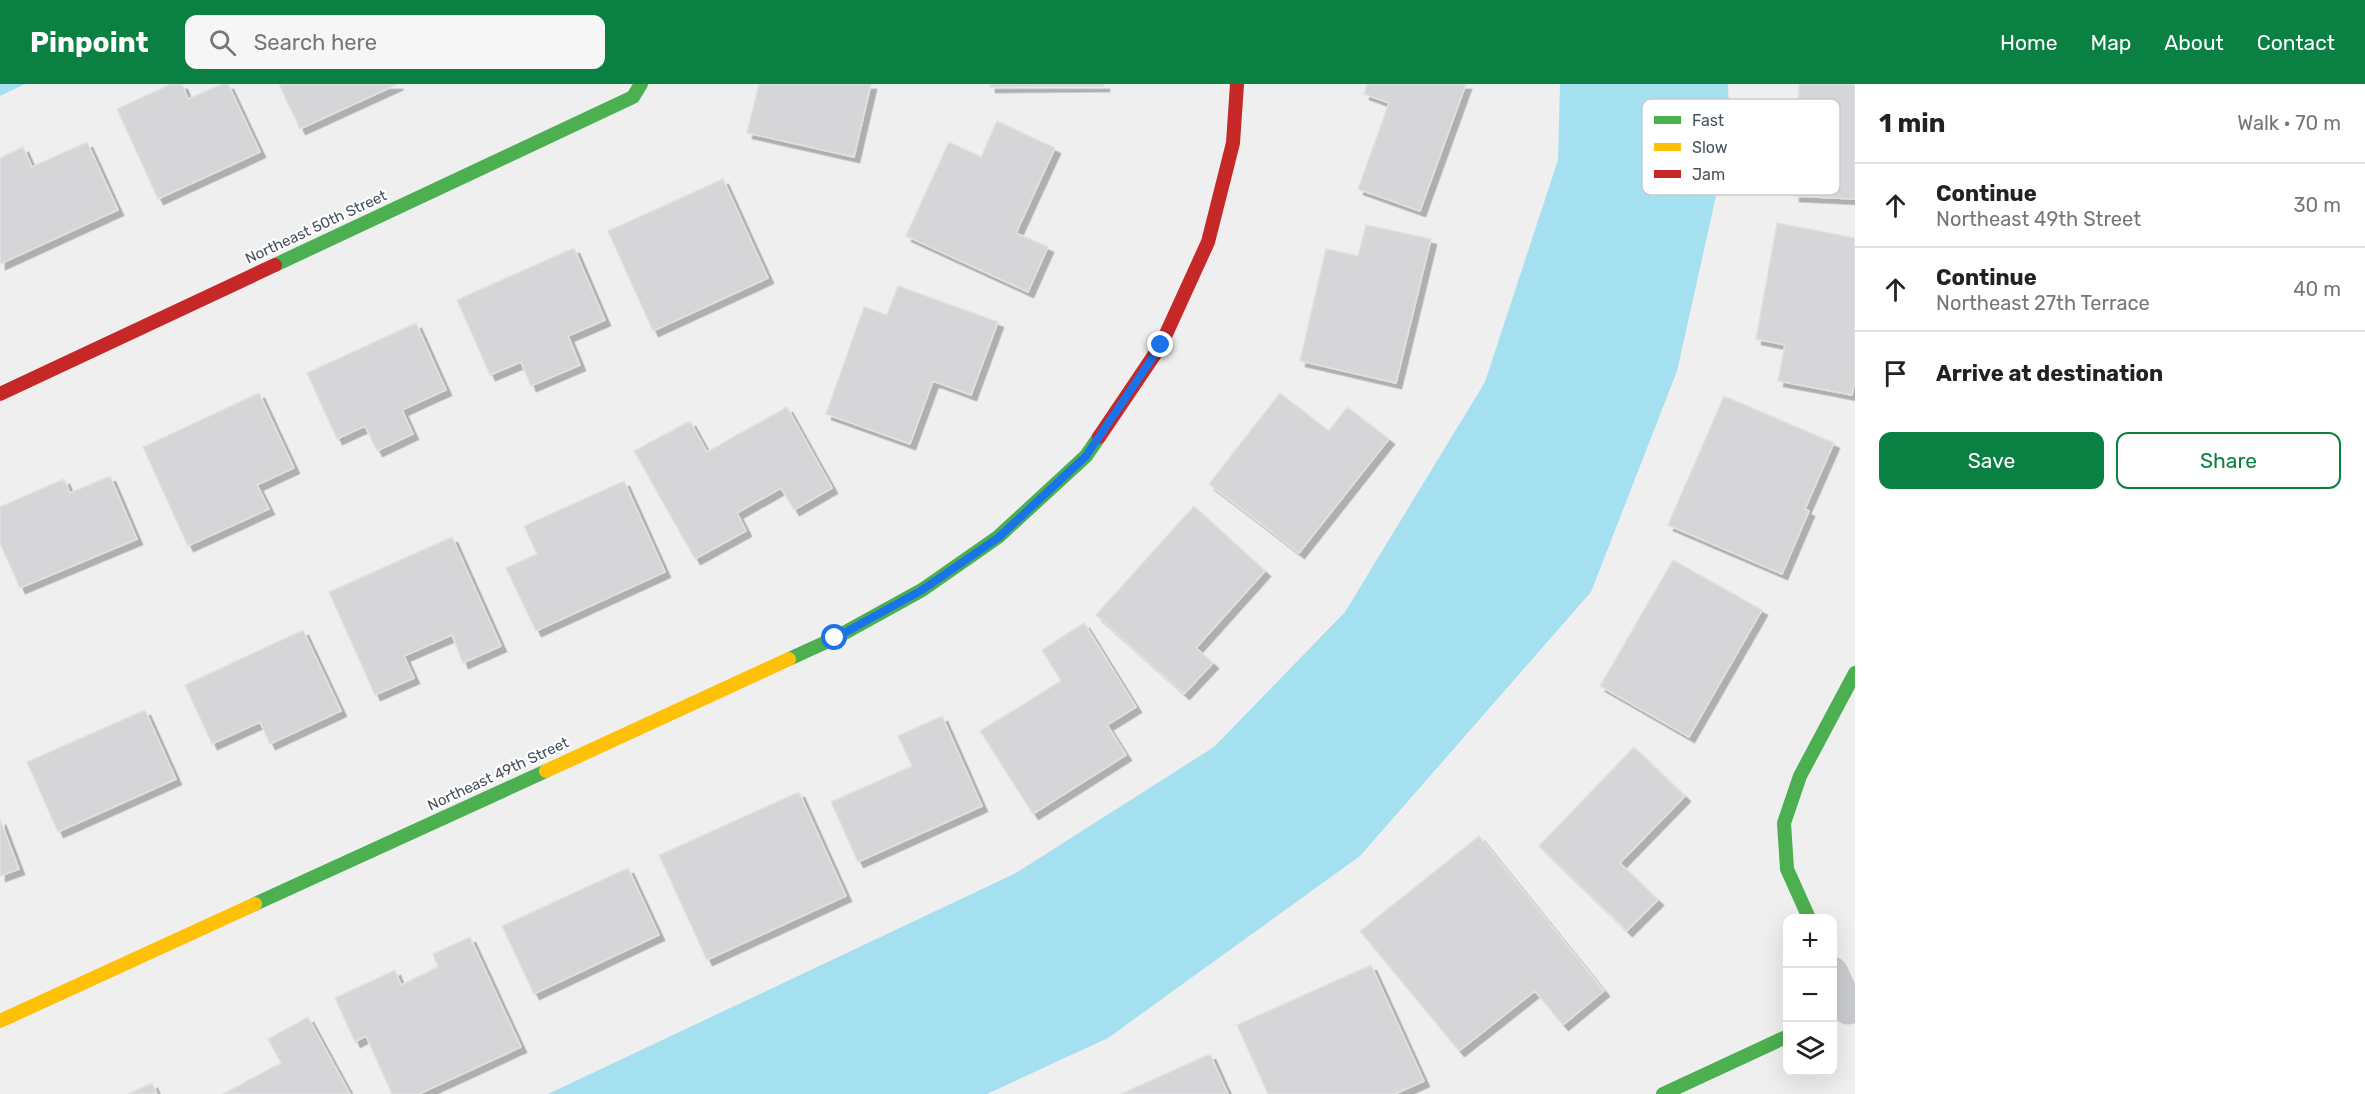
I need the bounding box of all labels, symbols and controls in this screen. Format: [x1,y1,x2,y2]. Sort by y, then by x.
search box [185,15,605,69]
text: Pinpoint [30,26,149,59]
icon: search [206,26,239,59]
text: Search here [254,29,377,56]
text: Home [2000,30,2057,55]
text: Map [2090,30,2131,55]
text: About [2164,30,2224,55]
text: Contact [2257,30,2335,55]
legend [1642,99,1840,195]
text: 1 min [1879,108,1945,139]
text: Fast [1692,111,1724,130]
text: Walk · 70 m [2237,111,2341,135]
text: Slow [1692,138,1728,157]
text: Jam [1692,165,1725,184]
text: Continue [1936,180,2037,207]
street label: Northeast 50th Street [242,186,390,268]
icon: ahead [1879,189,1912,222]
text: 30 m [2294,193,2341,217]
text: Northeast 49th Street [1936,207,2141,231]
text: Continue [1936,264,2037,291]
icon: ahead [1879,273,1912,306]
text: 40 m [2293,277,2341,301]
text: Northeast 27th Terrace [1936,291,2150,315]
route end [1147,331,1173,357]
icon: arrive [1879,357,1912,390]
text: Arrive at destination [1936,360,2163,387]
button: Save [1879,432,2104,489]
button: Share [2116,432,2341,489]
route start [821,624,847,650]
street label: Northeast 49th Street [425,733,572,815]
map controls [1783,914,1837,1076]
button: + [1783,914,1837,968]
button: − [1783,968,1837,1022]
button: layers [1783,1022,1837,1076]

